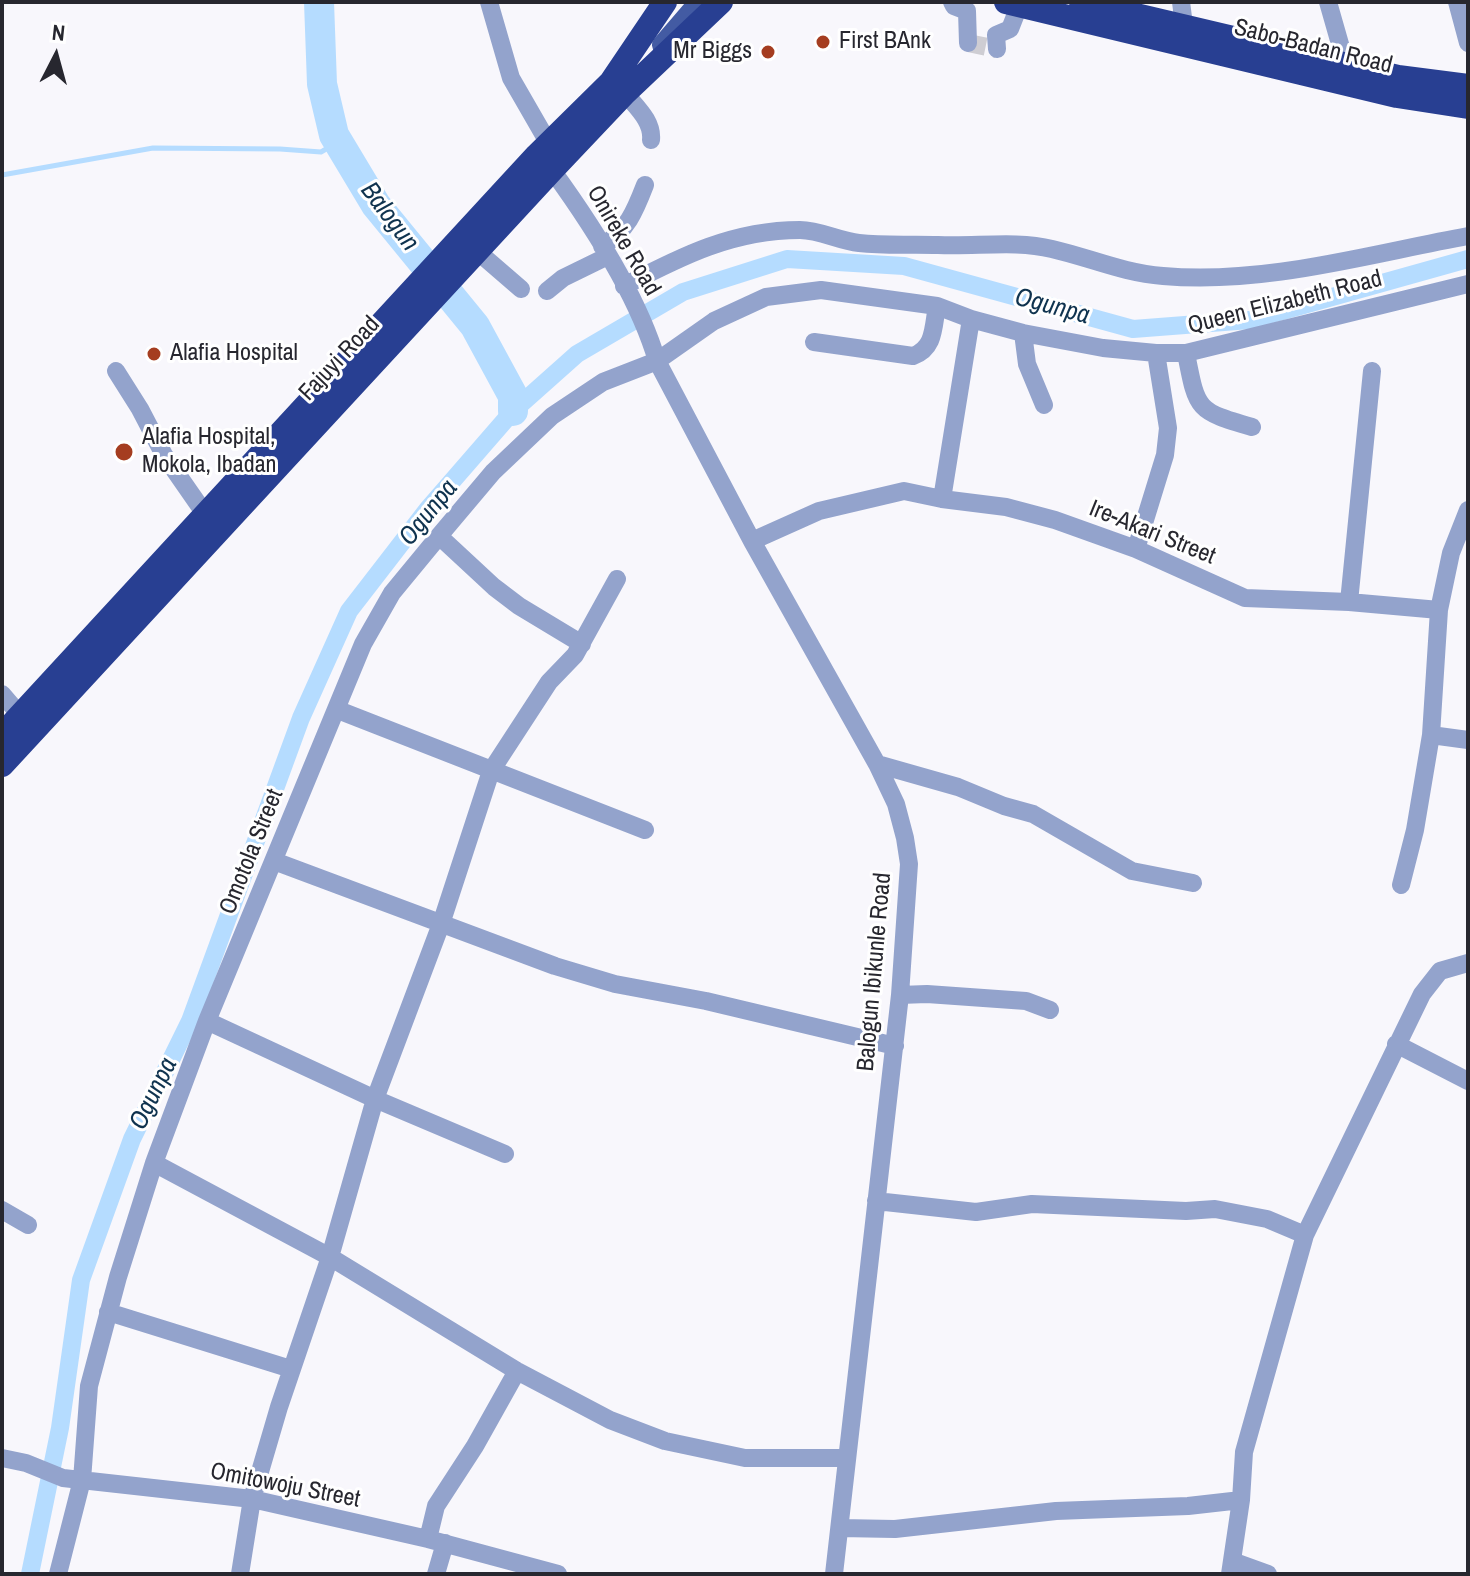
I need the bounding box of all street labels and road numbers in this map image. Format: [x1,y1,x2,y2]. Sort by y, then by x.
street label: Sabo-Badan Road [1231,13,1395,81]
street label: Onireke Road [580,181,666,301]
street label: Queen Elizabeth Road [1185,265,1385,341]
street label: Fajuyi Road [294,311,386,407]
street label: Ire-Akari Street [1085,495,1219,571]
street label: Omotola Street [214,785,290,919]
street label: Balogun Ibikunle Road [852,872,898,1072]
street label: Omitowoju Street [208,1457,362,1515]

